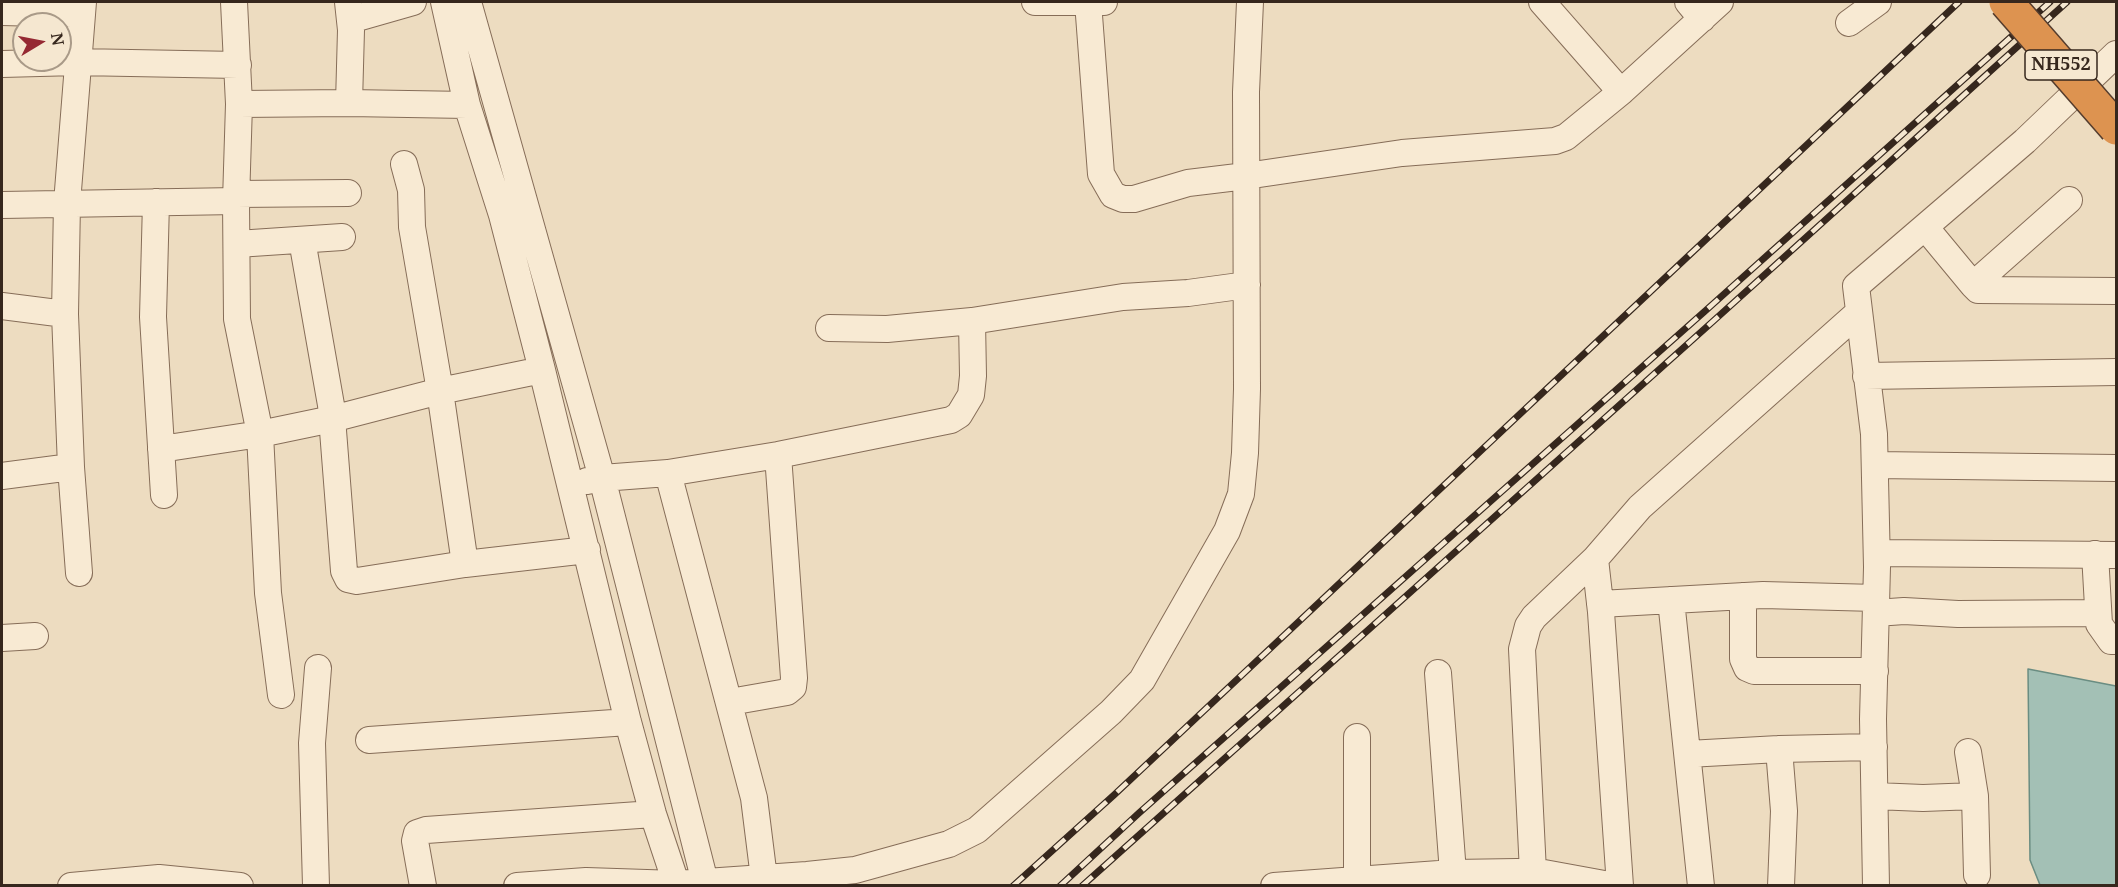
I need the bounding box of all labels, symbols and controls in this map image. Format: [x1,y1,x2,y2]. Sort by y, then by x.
north arrow [12,12,72,72]
text: N [46,31,70,47]
road number: NH552 [2025,50,2097,80]

